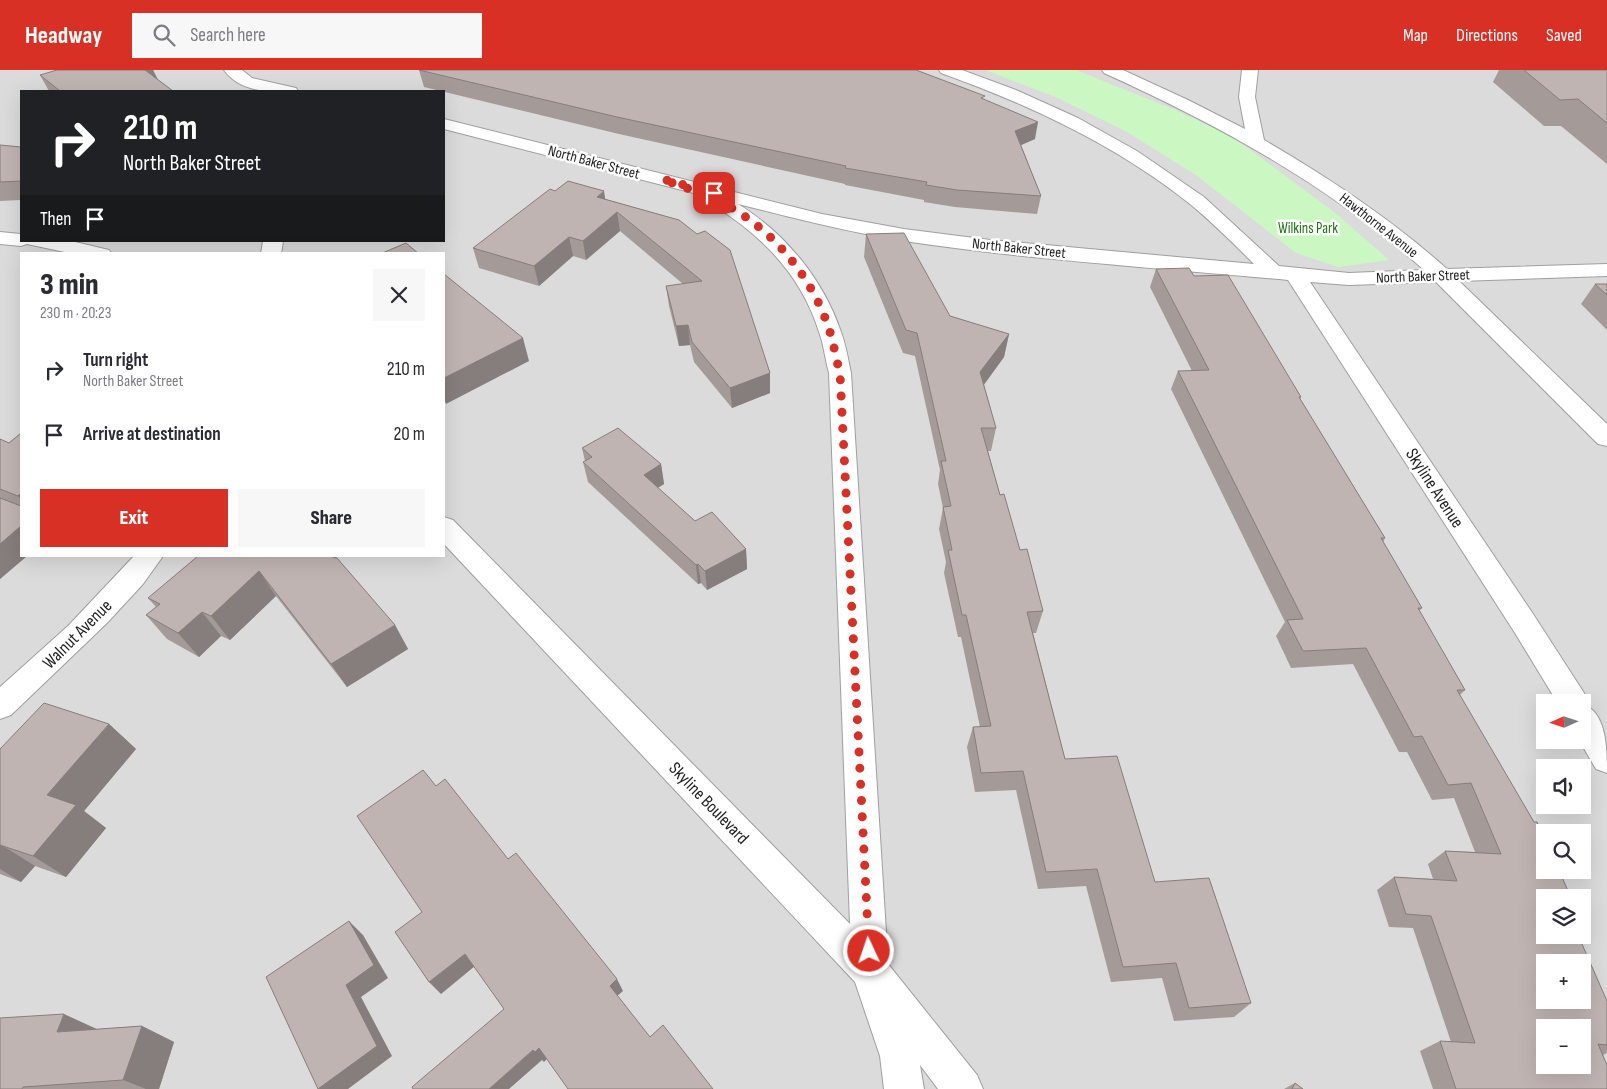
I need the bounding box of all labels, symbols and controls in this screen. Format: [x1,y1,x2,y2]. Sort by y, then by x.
search box [132,13,482,58]
text: Headway [25,21,102,50]
icon: search [150,21,178,49]
text: Search here [190,24,266,47]
text: Map [1403,25,1428,46]
text: Directions [1456,25,1518,46]
text: Saved [1546,25,1582,46]
text: 210 m [123,107,197,150]
icon: right [40,110,105,175]
street label: North Baker Street [546,141,642,184]
text: North Baker Street [123,150,261,177]
pin [693,172,735,214]
icon: arrive [700,179,728,207]
street label: Hawthorne Avenue [1336,189,1422,262]
icon: arrive [81,205,109,233]
text: Then [40,208,71,231]
park label: Wilkins Park [1278,219,1338,238]
street label: North Baker Street [971,234,1067,263]
street label: North Baker Street [1376,265,1471,288]
text: 3 min [40,267,99,303]
button: close [373,269,425,321]
text: 230 m · 20:23 [40,304,111,323]
text: Turn right [83,349,148,372]
icon: right [40,356,68,384]
text: 210 m [387,358,425,381]
text: North Baker Street [83,372,183,391]
icon: arrive [40,421,68,449]
text: Arrive at destination [83,423,221,446]
text: 20 m [393,423,425,446]
street label: Skyline Avenue [1401,445,1468,532]
button: Exit [40,489,228,547]
button: Share [238,489,425,547]
street label: Walnut Avenue [38,595,116,673]
north arrow [1536,694,1591,749]
map controls [1536,694,1591,1074]
street label: Skyline Boulevard [664,758,753,849]
button: sound [1536,759,1591,814]
button: search [1536,824,1591,879]
button: layers [1536,889,1591,944]
position arrow [842,924,894,976]
button: + [1536,954,1591,1009]
button: − [1536,1019,1591,1074]

